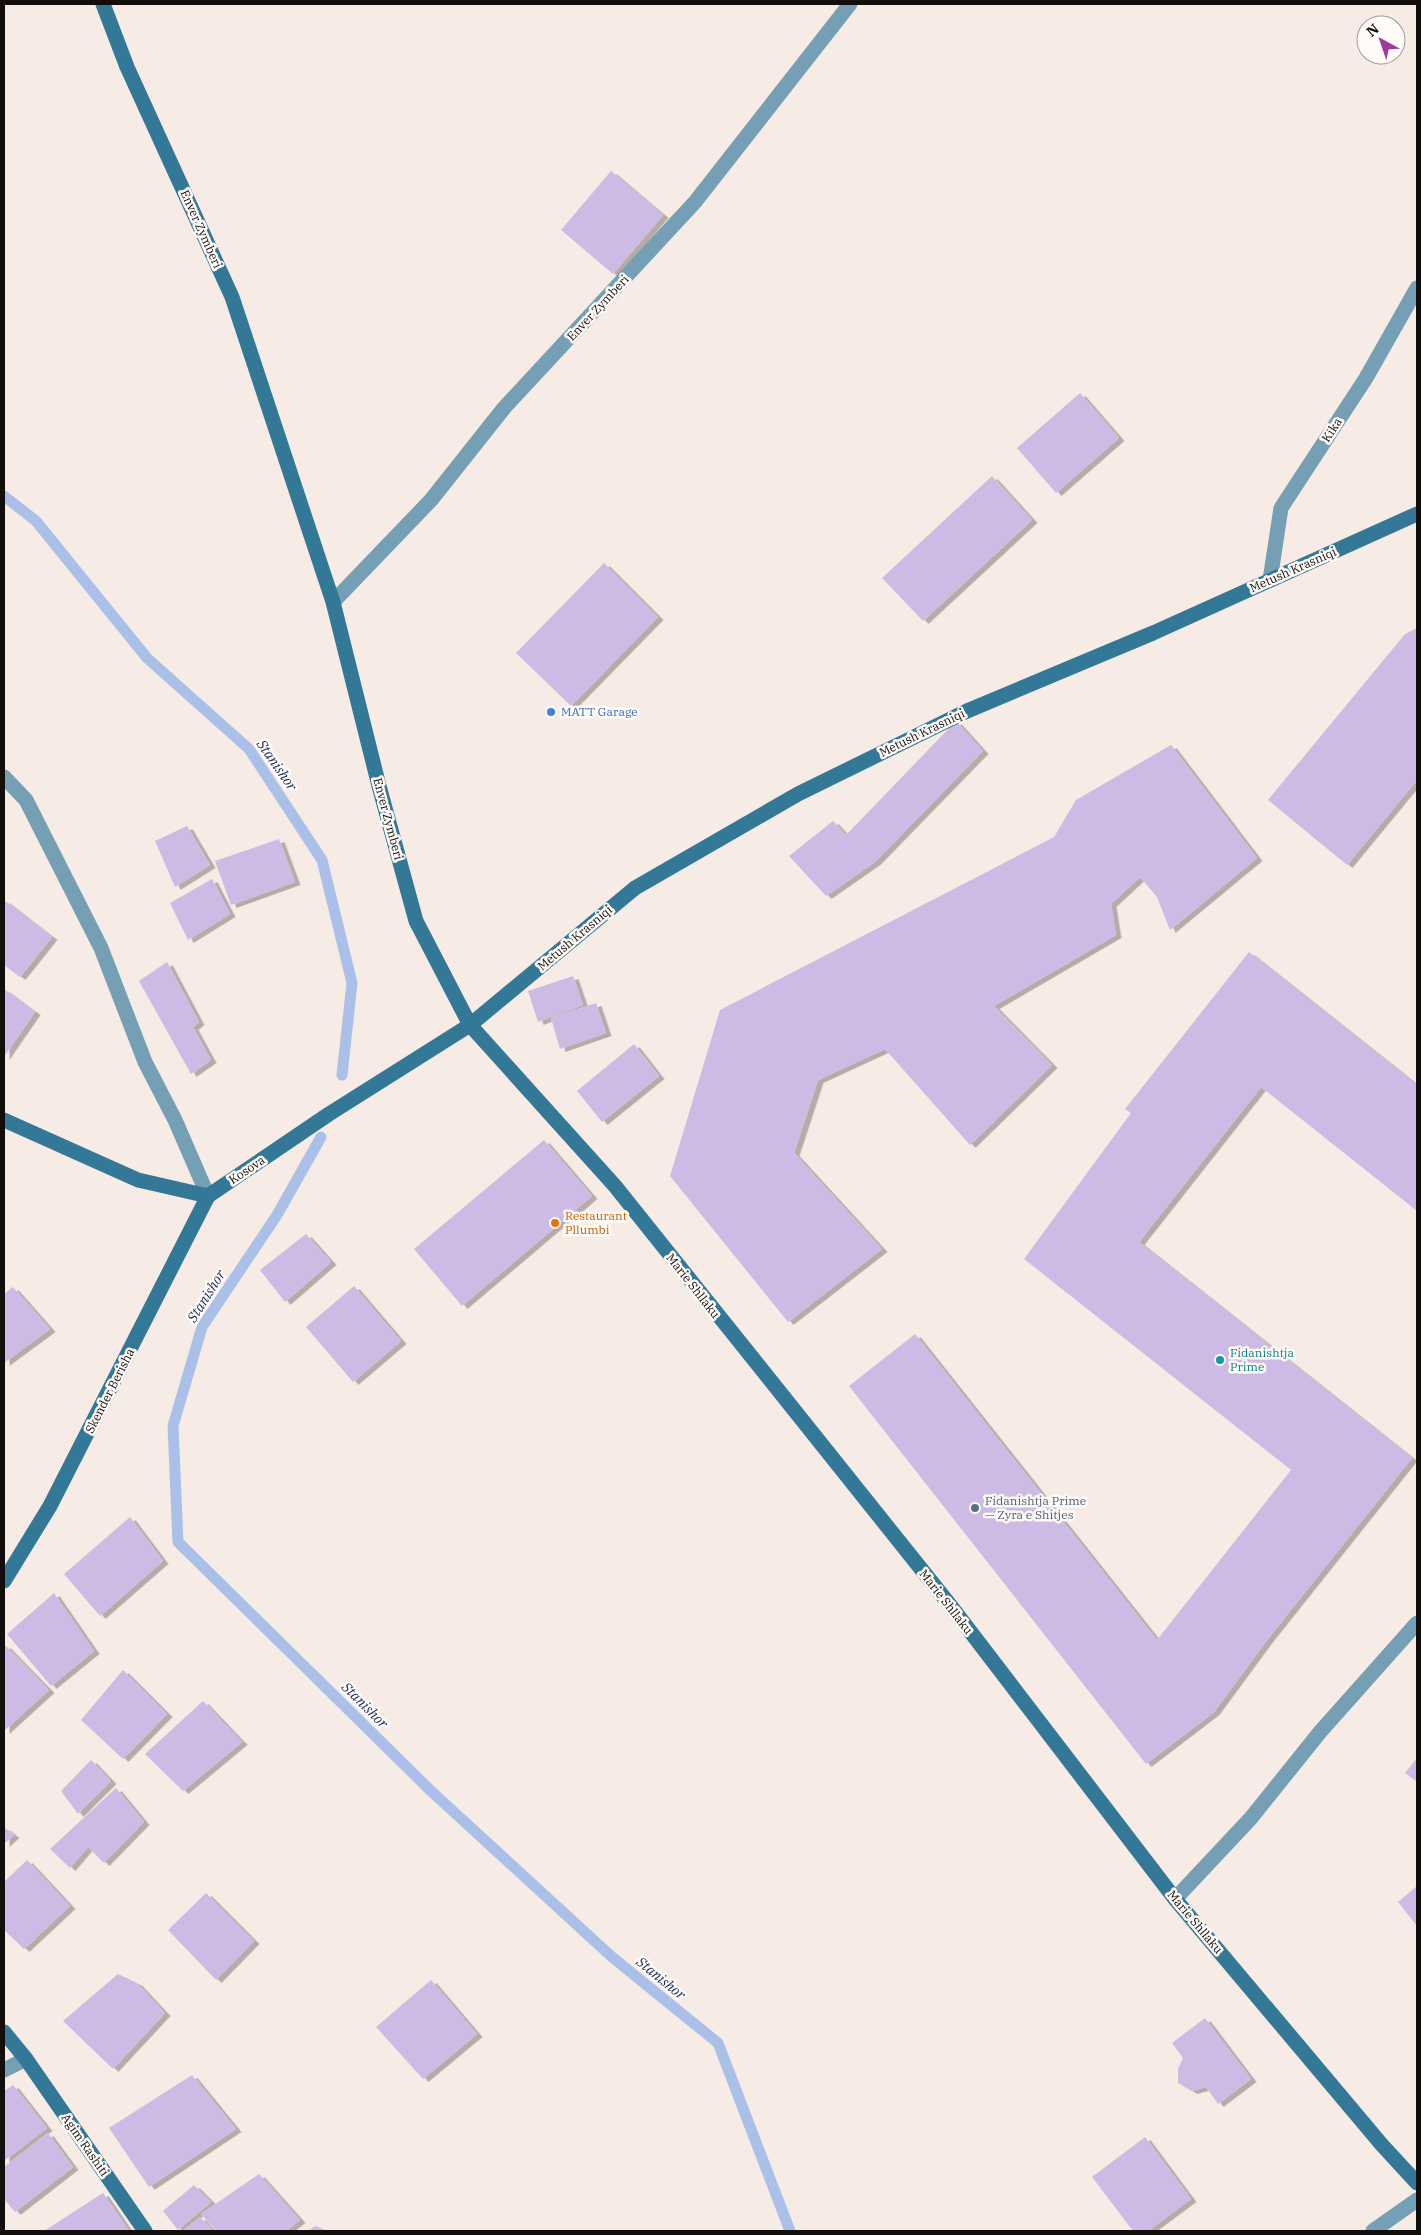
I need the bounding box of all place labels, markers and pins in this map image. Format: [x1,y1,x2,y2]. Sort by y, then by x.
place label: MATT Garage [561,704,638,719]
marker: MATT Garage [545,706,557,718]
place label: Restaurant Pllumbi [565,1208,627,1237]
marker: Restaurant Pllumbi [549,1217,561,1229]
place label: Fidanishtja Prime [1230,1345,1295,1374]
marker: Fidanishtja Prime [1214,1354,1226,1366]
place label: Fidanishtja Prime — Zyra e Shitjes [985,1493,1086,1522]
marker: Fidanishtja Prime — Zyra e Shitjes [969,1502,981,1514]

